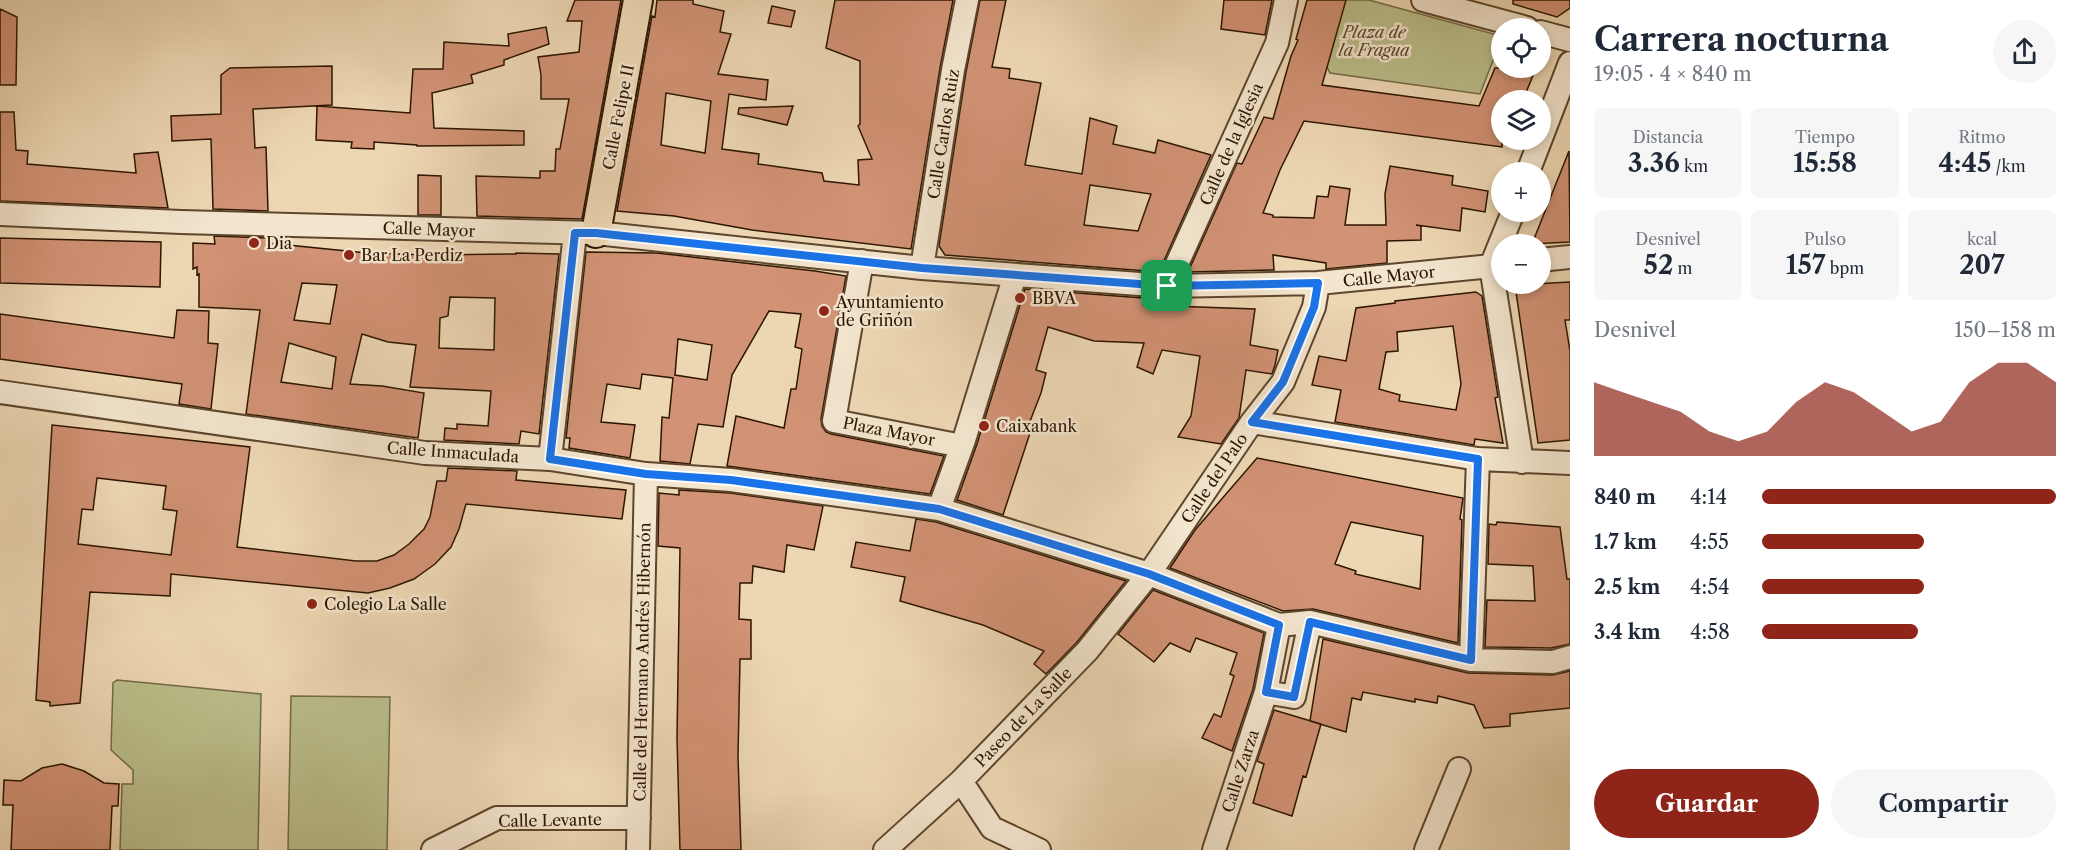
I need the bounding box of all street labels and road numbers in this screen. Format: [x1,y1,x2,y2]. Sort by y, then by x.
street label: Calle Felipe II [598,63,638,171]
street label: Calle Carlos Ruiz [923,68,963,200]
street label: Calle de la Iglesia [1195,79,1267,208]
street label: Calle Mayor [382,217,476,241]
street label: Calle Mayor [1342,261,1436,291]
street label: Plaza Mayor [841,412,937,450]
street label: Calle del Palo [1176,429,1252,527]
street label: Calle Inmaculada [386,437,520,467]
street label: Calle del Hermano Andrés Hibernón [630,522,654,802]
street label: Paseo de La Salle [970,663,1076,771]
street label: Calle Zarza [1217,726,1263,815]
street label: Calle Levante [498,809,602,831]

